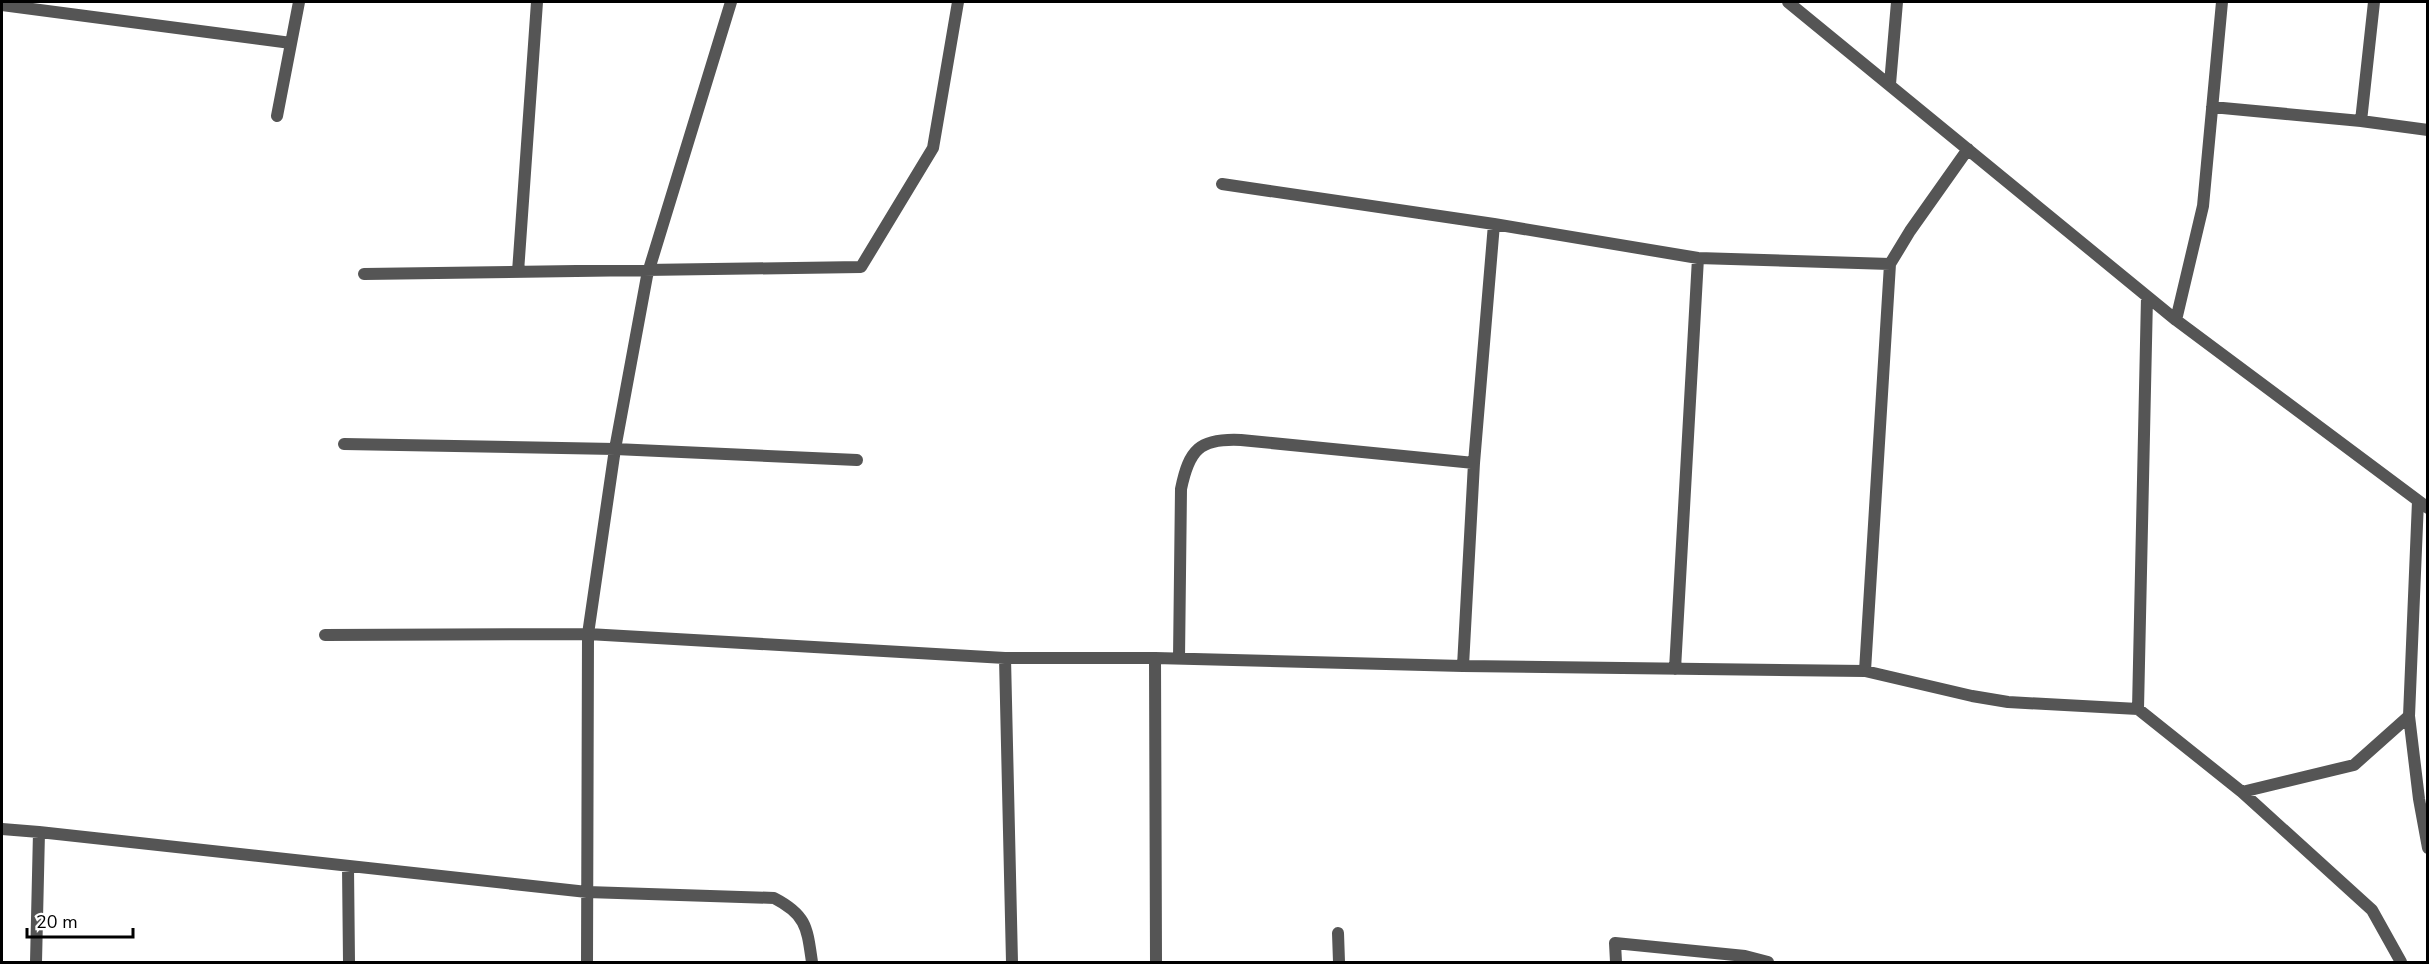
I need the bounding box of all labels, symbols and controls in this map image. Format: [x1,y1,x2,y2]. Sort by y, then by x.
scale bar [27,901,134,939]
text: 20 m [36,910,78,934]

